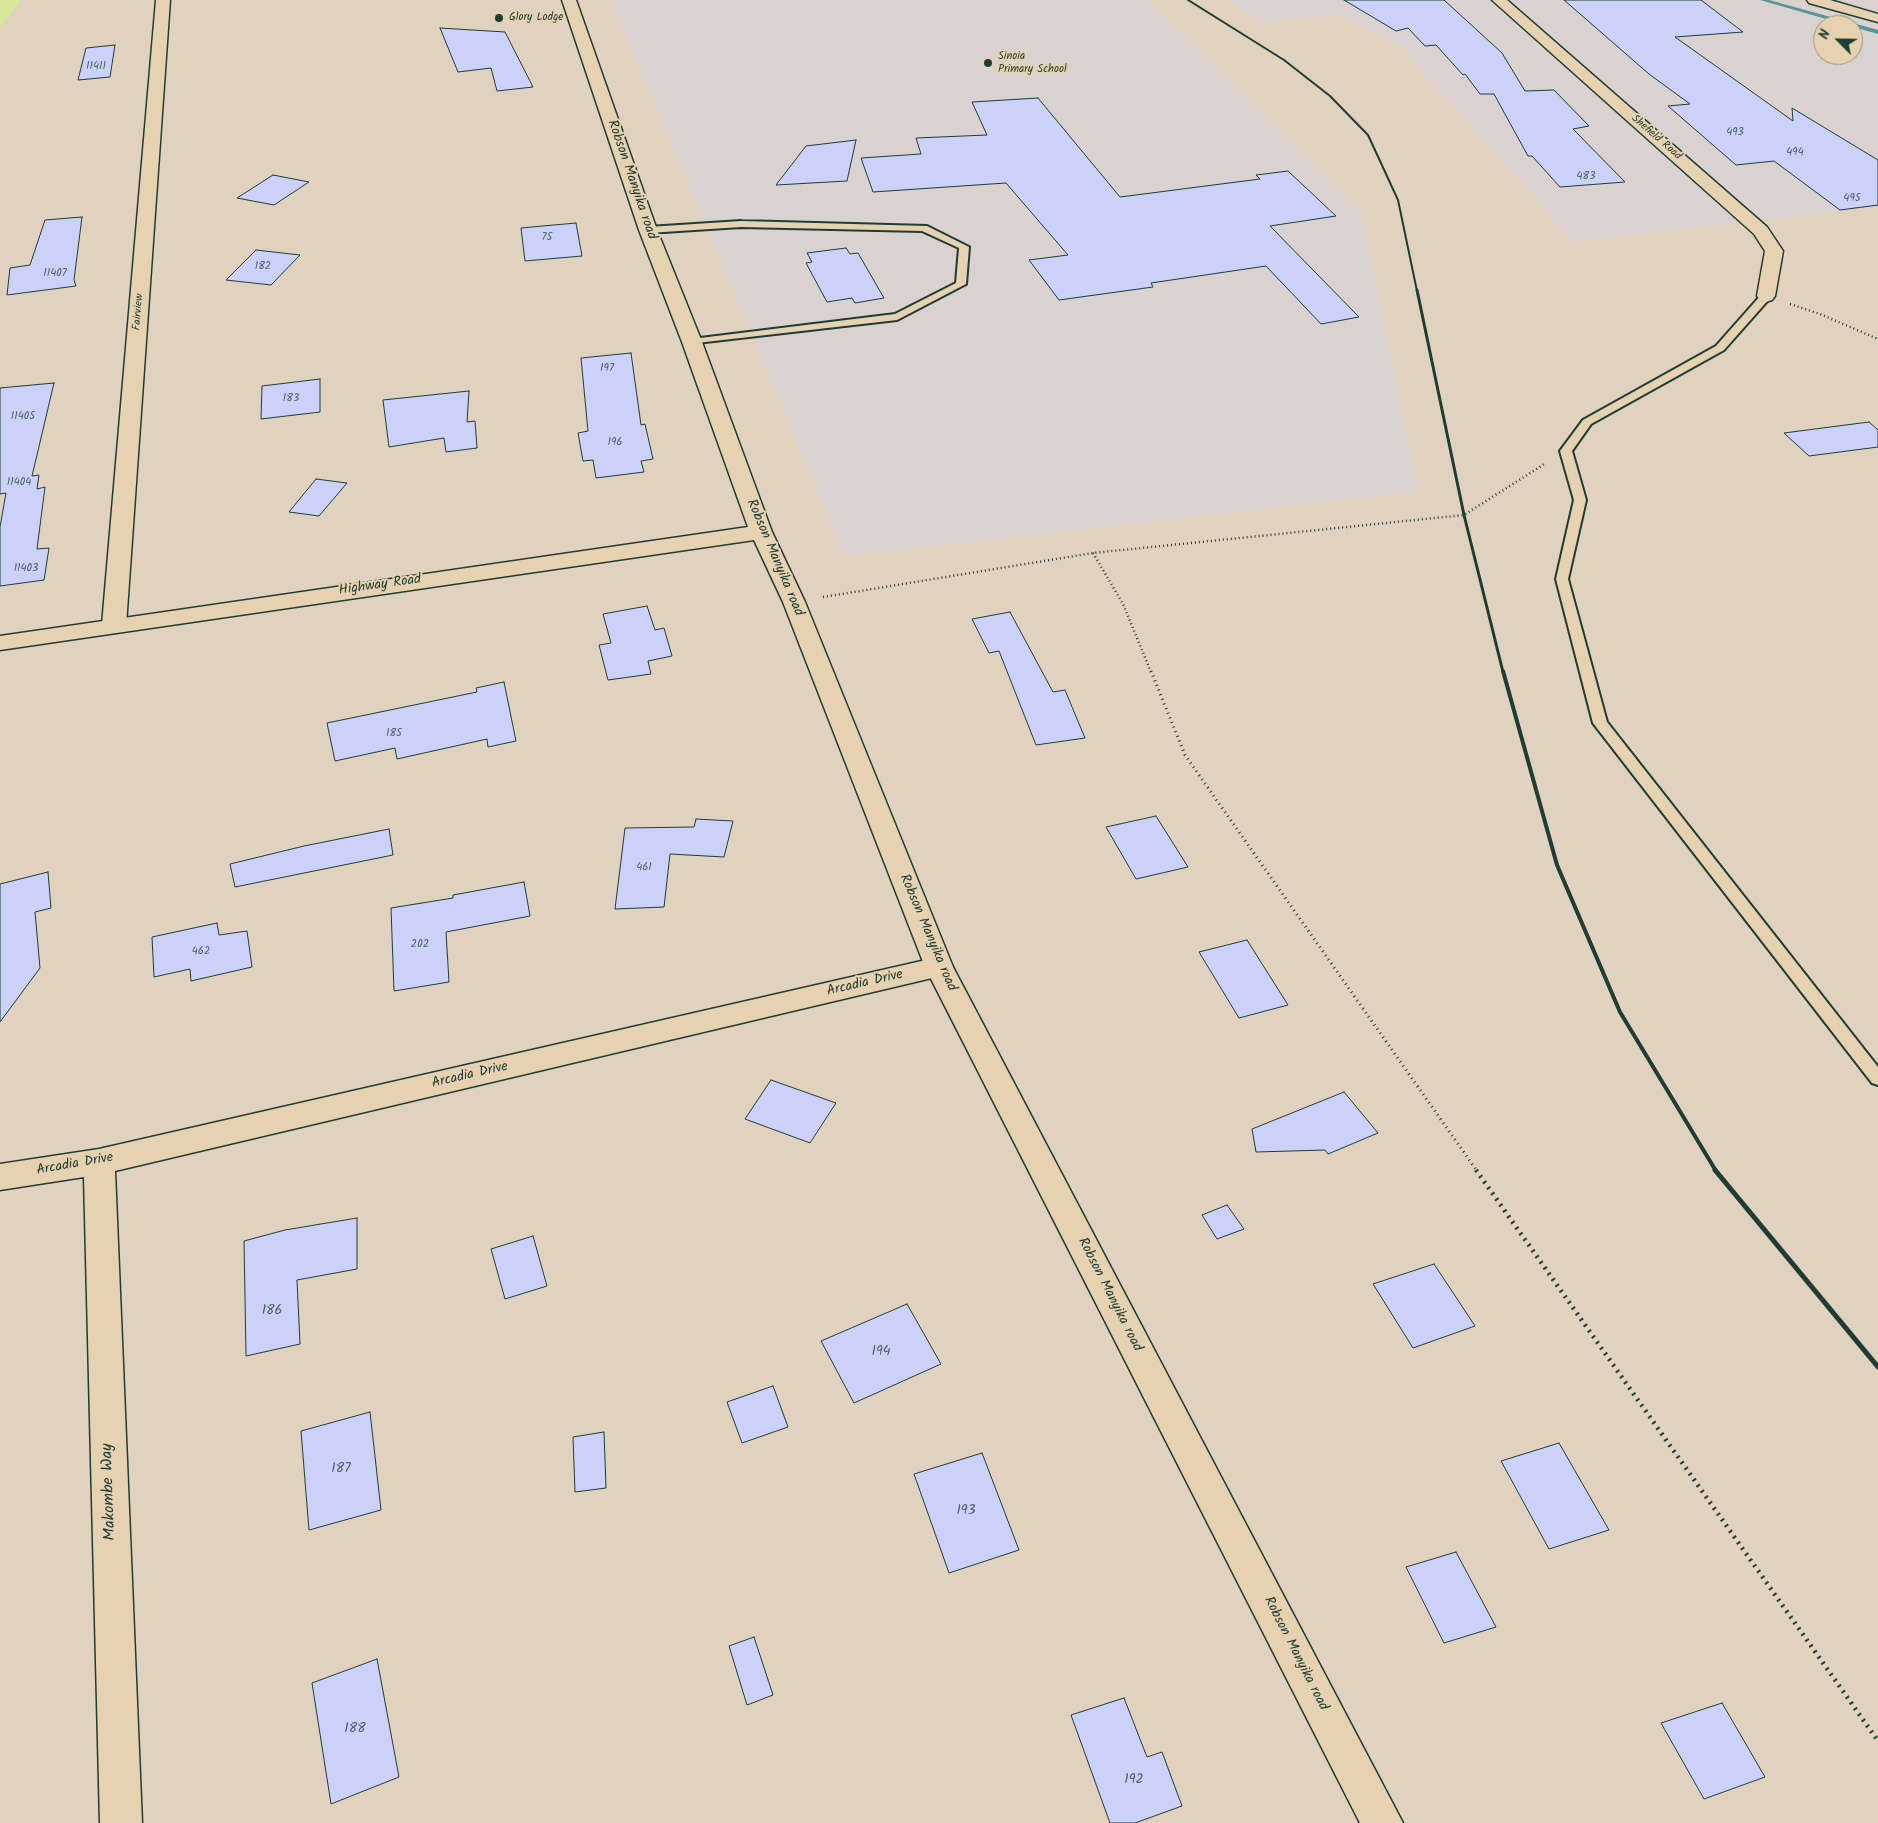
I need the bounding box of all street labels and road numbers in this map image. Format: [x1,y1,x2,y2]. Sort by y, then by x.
street label: Shefield Road [1628,113,1684,163]
street label: Robson Manyika road [603,118,659,242]
street label: Fairview [131,293,147,331]
street label: Robson Manyika road [742,497,806,619]
street label: Highway Road [338,572,422,600]
street label: Robson Manyika road [895,872,959,994]
street label: Arcadia Drive [825,967,905,1001]
street label: Arcadia Drive [430,1059,510,1093]
street label: Arcadia Drive [35,1150,115,1180]
street label: Robson Manyika road [1073,1235,1145,1355]
street label: Makombe Way [99,1443,121,1541]
street label: Robson Manyika road [1259,1594,1331,1714]

